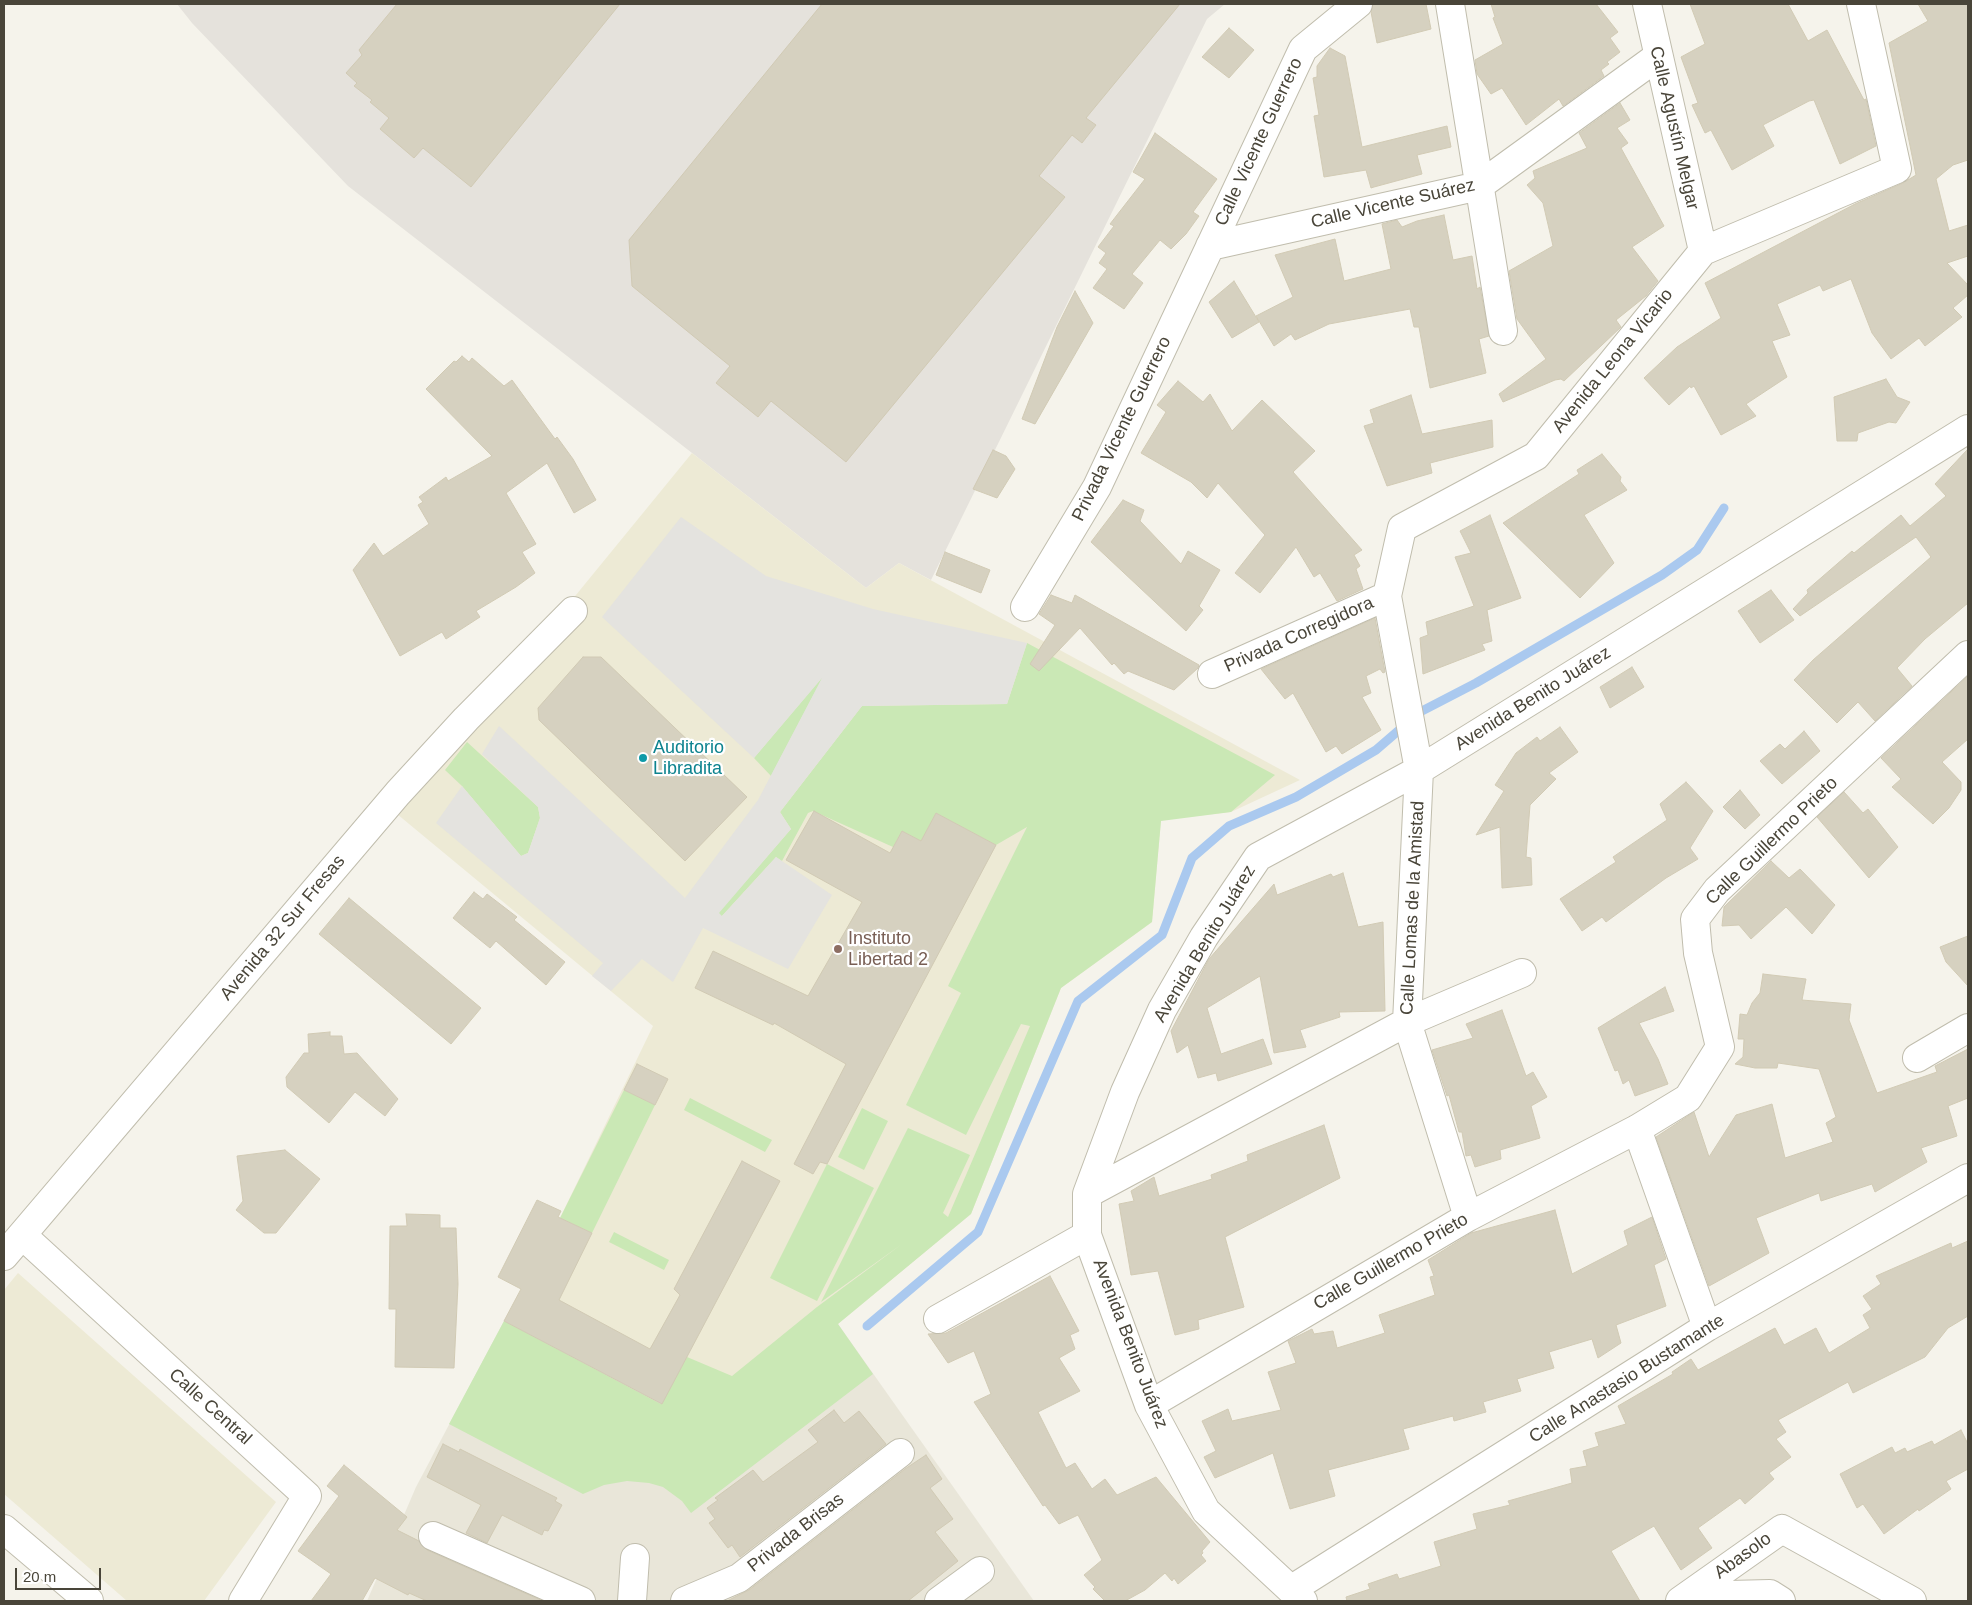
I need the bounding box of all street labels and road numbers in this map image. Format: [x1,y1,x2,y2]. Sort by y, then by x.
street label: Calle Agustín Melgar [1645,44,1703,212]
street label: Calle Vicente Guerrero [1211,55,1307,229]
street label: Calle Vicente Suárez [1309,175,1477,233]
street label: Avenida Leona Vicario [1548,284,1678,438]
street label: Privada Vicente Guerrero [1068,333,1176,525]
street label: Privada Corregidora [1221,592,1377,678]
street label: Avenida Benito Juárez [1451,642,1615,756]
street label: Calle Guillermo Prieto [1702,772,1842,910]
street label: Calle Lomas de la Amistad [1397,801,1429,1015]
street label: Avenida 32 Sur Fresas [216,851,350,1005]
street label: Avenida Benito Juárez [1149,861,1261,1027]
street label: Calle Guillermo Prieto [1310,1209,1472,1315]
street label: Avenida Benito Juárez [1088,1256,1172,1432]
street label: Calle Anastasio Bustamante [1525,1310,1729,1448]
street label: Calle Central [164,1364,256,1450]
street label: Privada Brisas [744,1489,848,1577]
street label: Abasolo [1710,1528,1776,1584]

